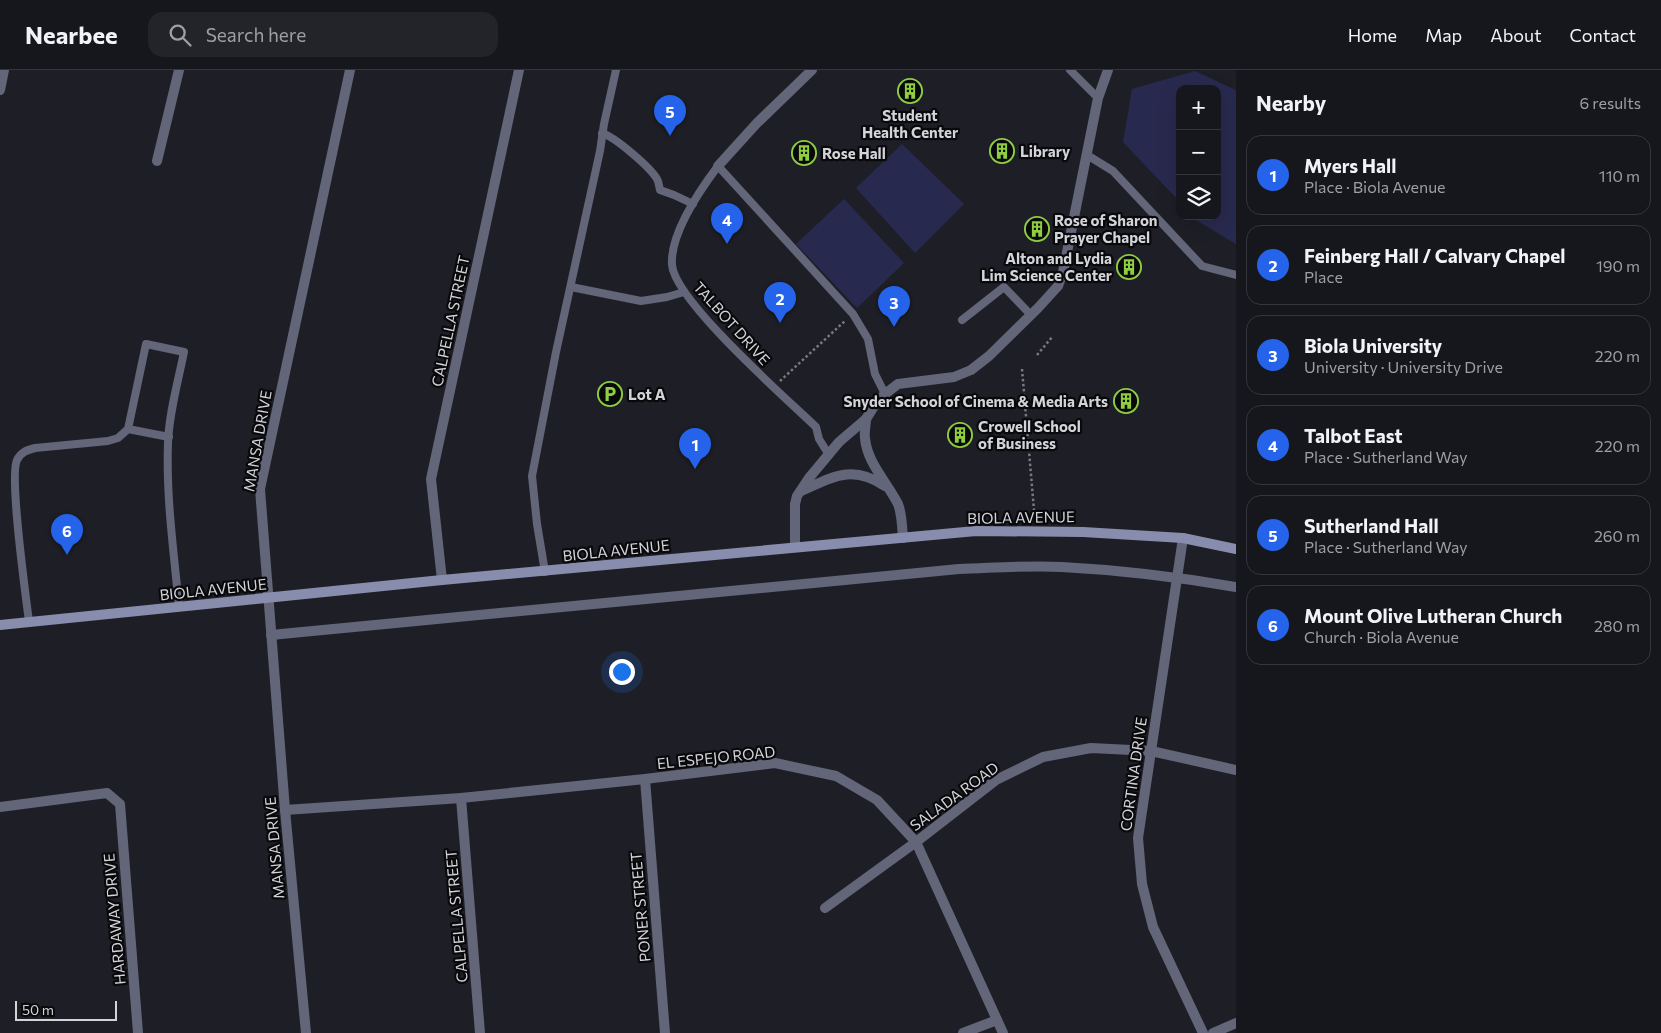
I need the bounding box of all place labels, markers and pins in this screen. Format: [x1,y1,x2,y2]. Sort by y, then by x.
building icon: Student Health Center [897,78,923,104]
pin: 5 [654,95,686,136]
place label: Student Health Center [862,106,958,141]
building icon: Library [989,138,1015,164]
building icon: Rose Hall [791,140,817,166]
place label: Library [1020,142,1071,160]
place label: Rose Hall [822,144,886,162]
pin: 4 [711,203,743,244]
place label: Rose of Sharon Prayer Chapel [1054,211,1158,246]
building icon: Rose of Sharon Prayer Chapel [1024,216,1050,242]
place label: Alton and Lydia Lim Science Center [981,249,1112,284]
building icon: Alton and Lydia Lim Science Center [1116,254,1142,280]
pin: 2 [764,282,796,323]
pin: 3 [878,286,910,327]
parking icon: Lot A [597,381,623,407]
place label: Lot A [628,385,666,403]
building icon: Snyder School of Cinema & Media Arts [1113,388,1139,414]
place label: Snyder School of Cinema & Media Arts [844,392,1108,410]
place label: Crowell School of Business [978,417,1081,452]
building icon: Crowell School of Business [947,422,973,448]
pin: 1 [679,428,711,469]
pin: 6 [51,514,83,555]

